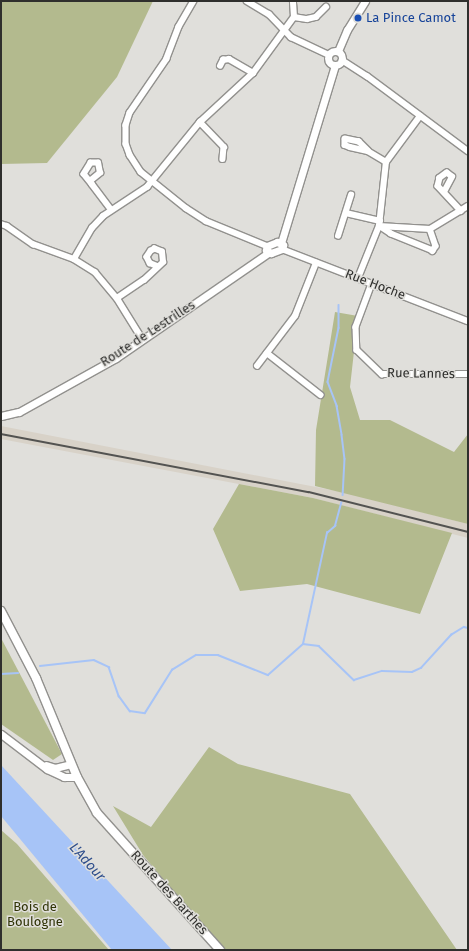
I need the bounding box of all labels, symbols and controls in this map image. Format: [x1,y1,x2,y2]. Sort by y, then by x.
place label: La Pince Camot [366,10,456,26]
marker: La Pince Camot [353,13,363,23]
street label: Rue Hoche [343,266,407,304]
street label: Route de Lestrilles [98,298,198,370]
street label: Rue Lannes [387,366,455,382]
water label: L'Adour [65,839,109,885]
street label: Route des Barthes [127,848,211,938]
park label: Bois de Boulogne [7,900,63,931]

